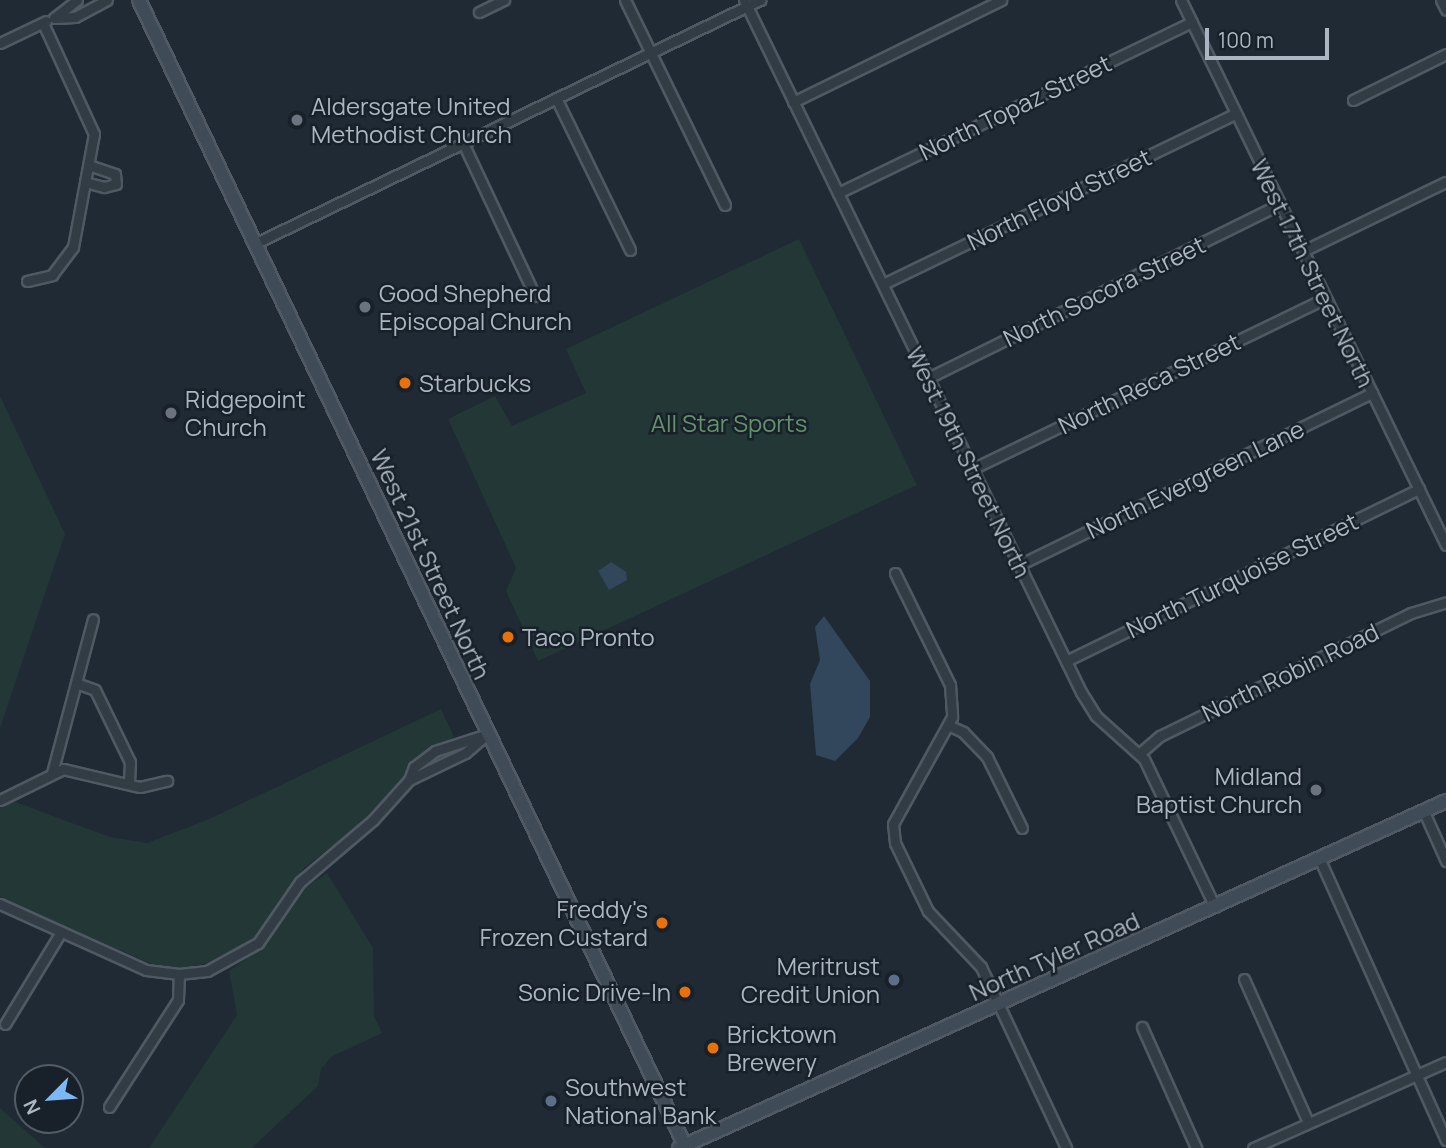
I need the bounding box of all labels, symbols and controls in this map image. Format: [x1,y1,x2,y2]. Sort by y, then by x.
scale bar [1208,14,1332,58]
text: 100 m [1218,26,1274,54]
street label: North Topaz Street [914,48,1116,166]
place label: Aldersgate United Methodist Church [311,92,512,148]
marker: Aldersgate United Methodist Church [289,112,305,128]
street label: North Floyd Street [962,142,1156,256]
street label: West 17th Street North [1245,154,1381,392]
street label: North Socora Street [998,230,1210,352]
place label: Good Shepherd Episcopal Church [379,279,572,335]
marker: Good Shepherd Episcopal Church [357,299,373,315]
street label: North Reca Street [1053,326,1245,440]
street label: West 19th Street North [901,342,1037,582]
place label: Starbucks [419,369,531,397]
marker: Starbucks [397,375,413,391]
place label: Ridgepoint Church [185,385,306,441]
marker: Ridgepoint Church [163,405,179,421]
park label: All Star Sports [651,409,807,437]
street label: North Evergreen Lane [1081,414,1309,544]
street label: West 21st Street North [365,444,497,684]
street label: North Turquoise Street [1121,506,1363,644]
street label: North Robin Road [1197,617,1383,727]
place label: Taco Pronto [522,623,655,651]
marker: Taco Pronto [500,629,516,645]
place label: Midland Baptist Church [1136,762,1302,818]
marker: Midland Baptist Church [1308,782,1324,798]
place label: Freddy's Frozen Custard [480,895,648,951]
street label: North Tyler Road [964,906,1144,1006]
marker: Freddy's Frozen Custard [654,915,670,931]
place label: Meritrust Credit Union [741,952,880,1008]
marker: Meritrust Credit Union [886,972,902,988]
place label: Sonic Drive-In [518,978,671,1006]
marker: Sonic Drive-In [677,984,693,1000]
place label: Bricktown Brewery [727,1020,837,1076]
marker: Bricktown Brewery [705,1040,721,1056]
north arrow [14,1064,84,1134]
place label: Southwest National Bank [565,1073,716,1129]
marker: Southwest National Bank [543,1093,559,1109]
text: N [17,1095,46,1119]

